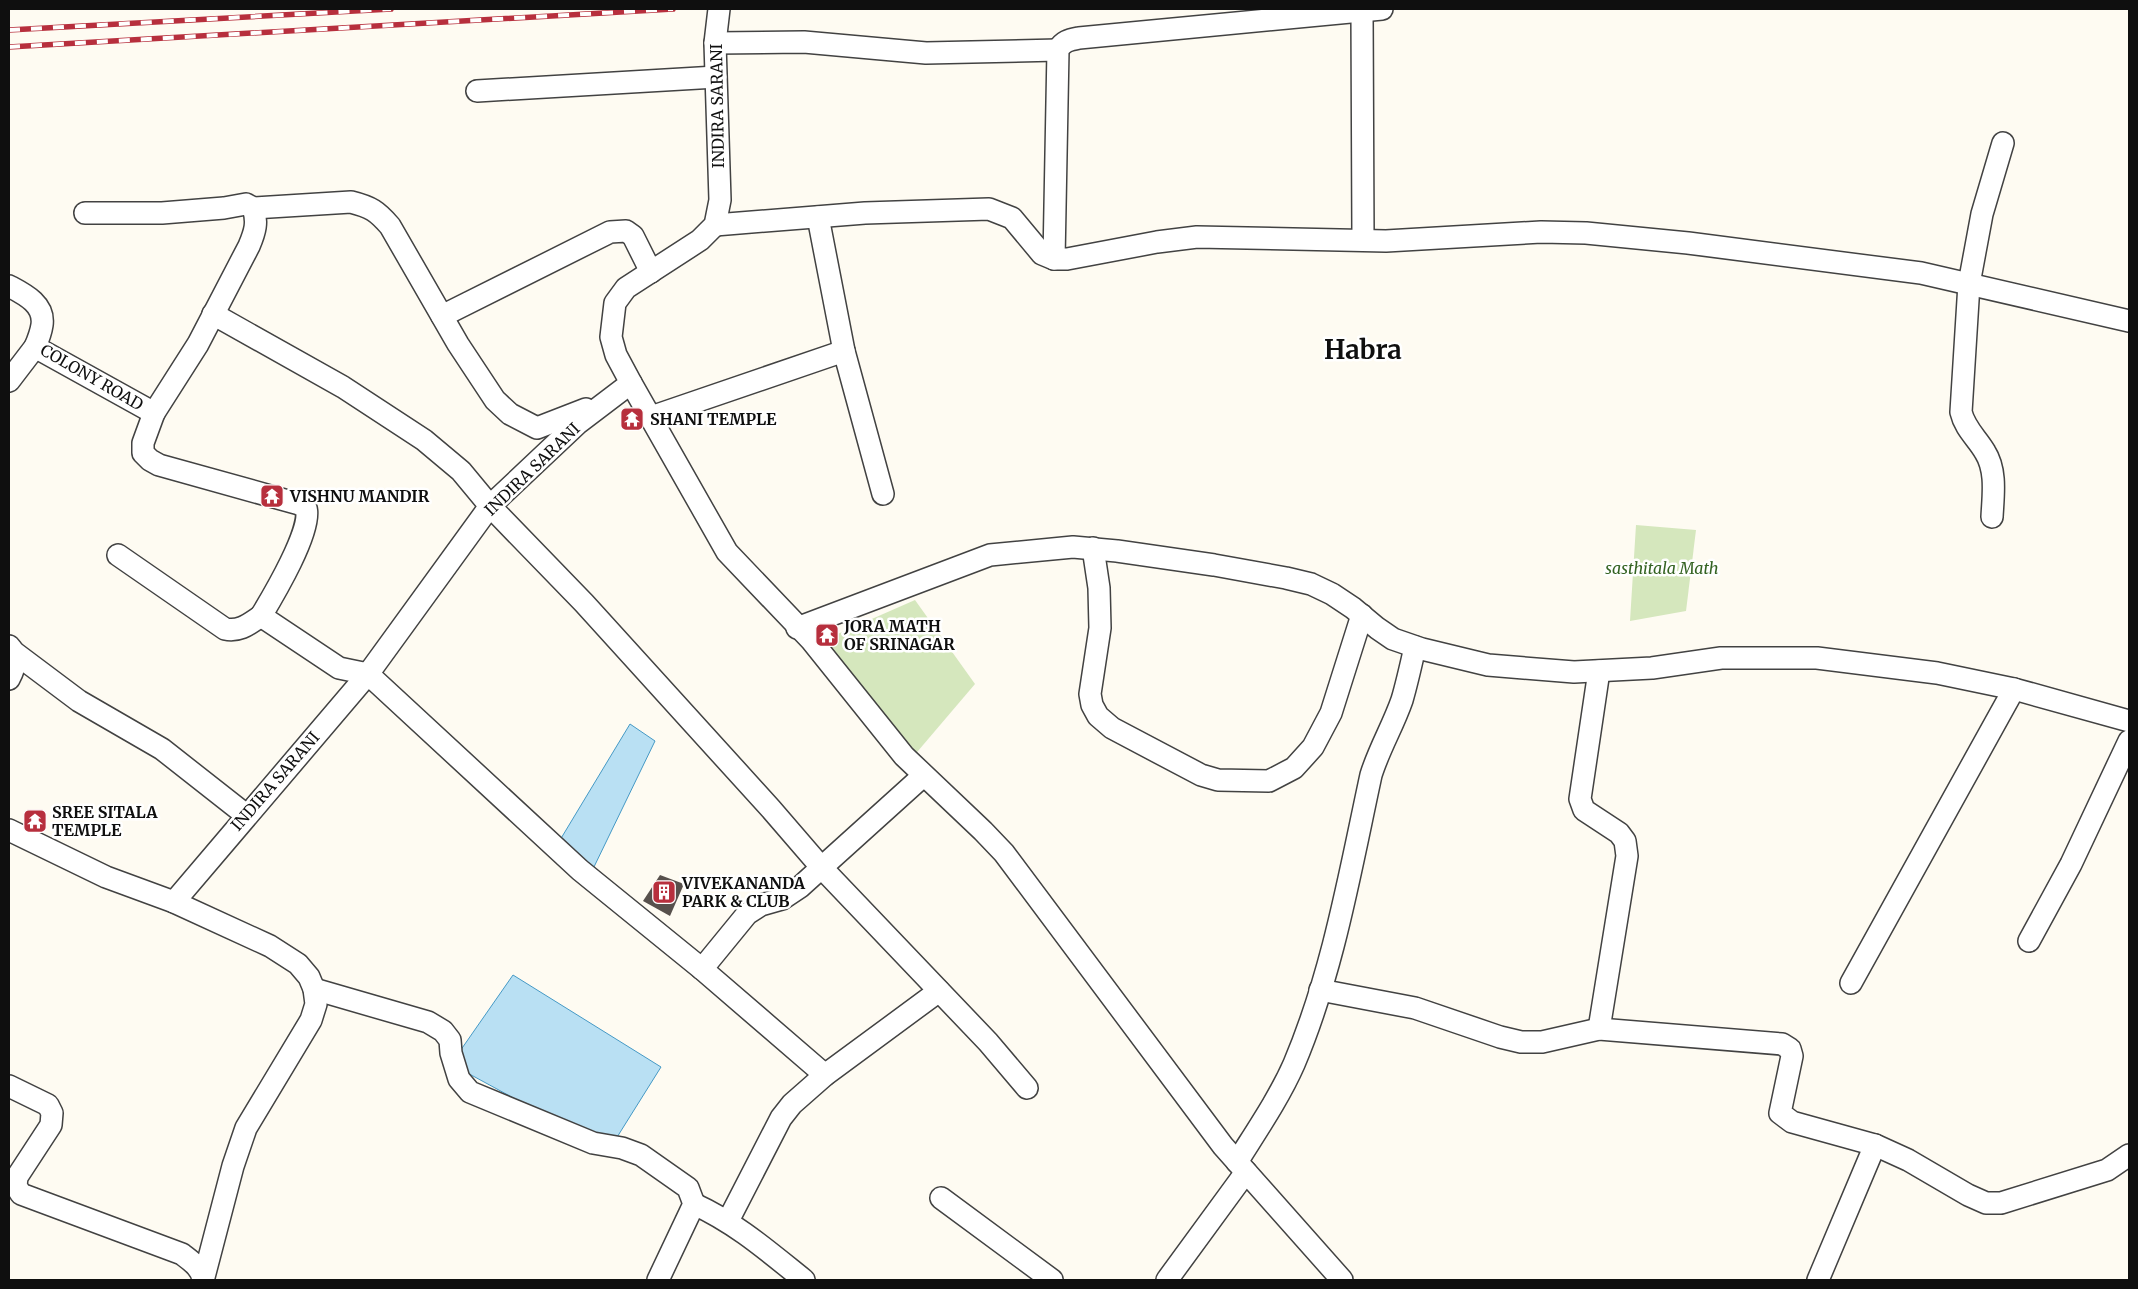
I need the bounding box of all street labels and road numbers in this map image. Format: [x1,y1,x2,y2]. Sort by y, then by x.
street label: INDIRA SARANI [706,43,728,169]
street label: COLONY ROAD [37,340,147,414]
street label: INDIRA SARANI [480,418,584,520]
street label: INDIRA SARANI [226,727,324,835]

